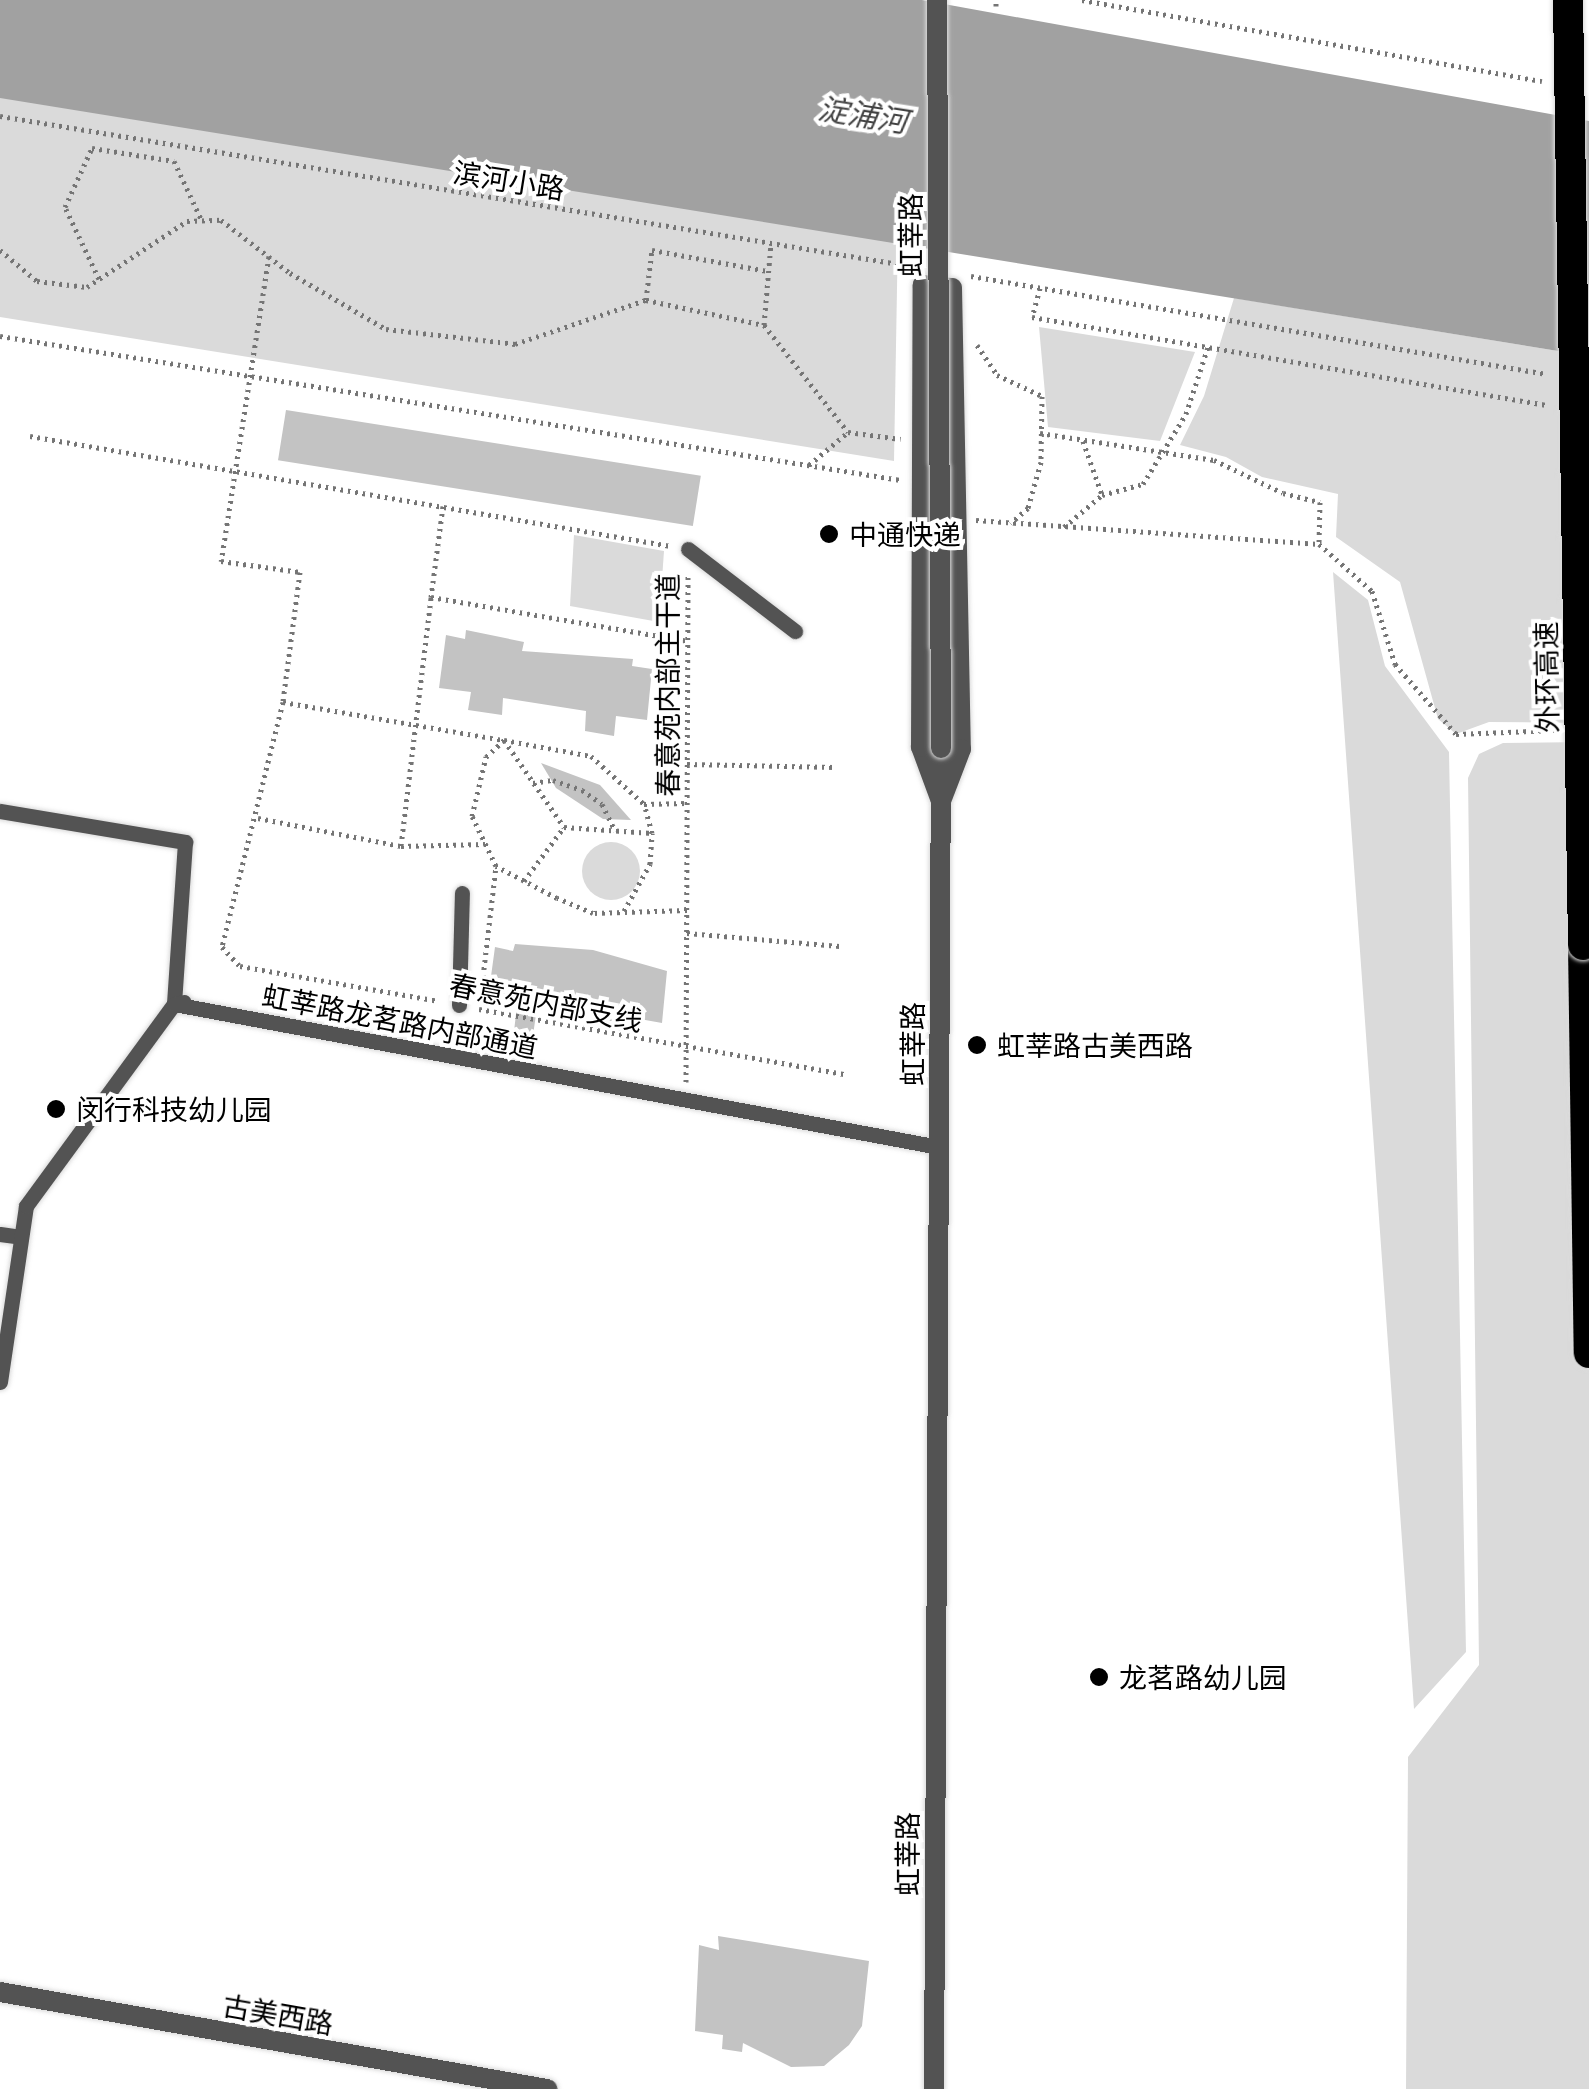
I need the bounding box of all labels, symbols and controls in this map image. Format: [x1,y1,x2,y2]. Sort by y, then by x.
water label: 淀浦河 [816,89,910,139]
street label: 滨河小路 [451,155,567,205]
street label: 虹莘路 [893,193,927,277]
place label: 中通快递 [849,517,961,551]
marker: 中通快递 [818,523,840,545]
street label: 春意苑内部主干道 [650,573,684,797]
street label: 外环高速 [1528,621,1564,733]
street label: 春意苑内部支线 [447,967,645,1037]
street label: 虹莘路龙茗路内部通道 [259,978,541,1064]
street label: 虹莘路 [895,1002,929,1086]
place label: 虹莘路古美西路 [997,1028,1193,1062]
marker: 虹莘路古美西路 [966,1034,988,1056]
place label: 闵行科技幼儿园 [76,1092,272,1126]
marker: 闵行科技幼儿园 [45,1098,67,1120]
place label: 龙茗路幼儿园 [1119,1660,1287,1694]
marker: 龙茗路幼儿园 [1088,1666,1110,1688]
street label: 虹莘路 [890,1812,924,1896]
street label: 古美西路 [220,1988,336,2040]

